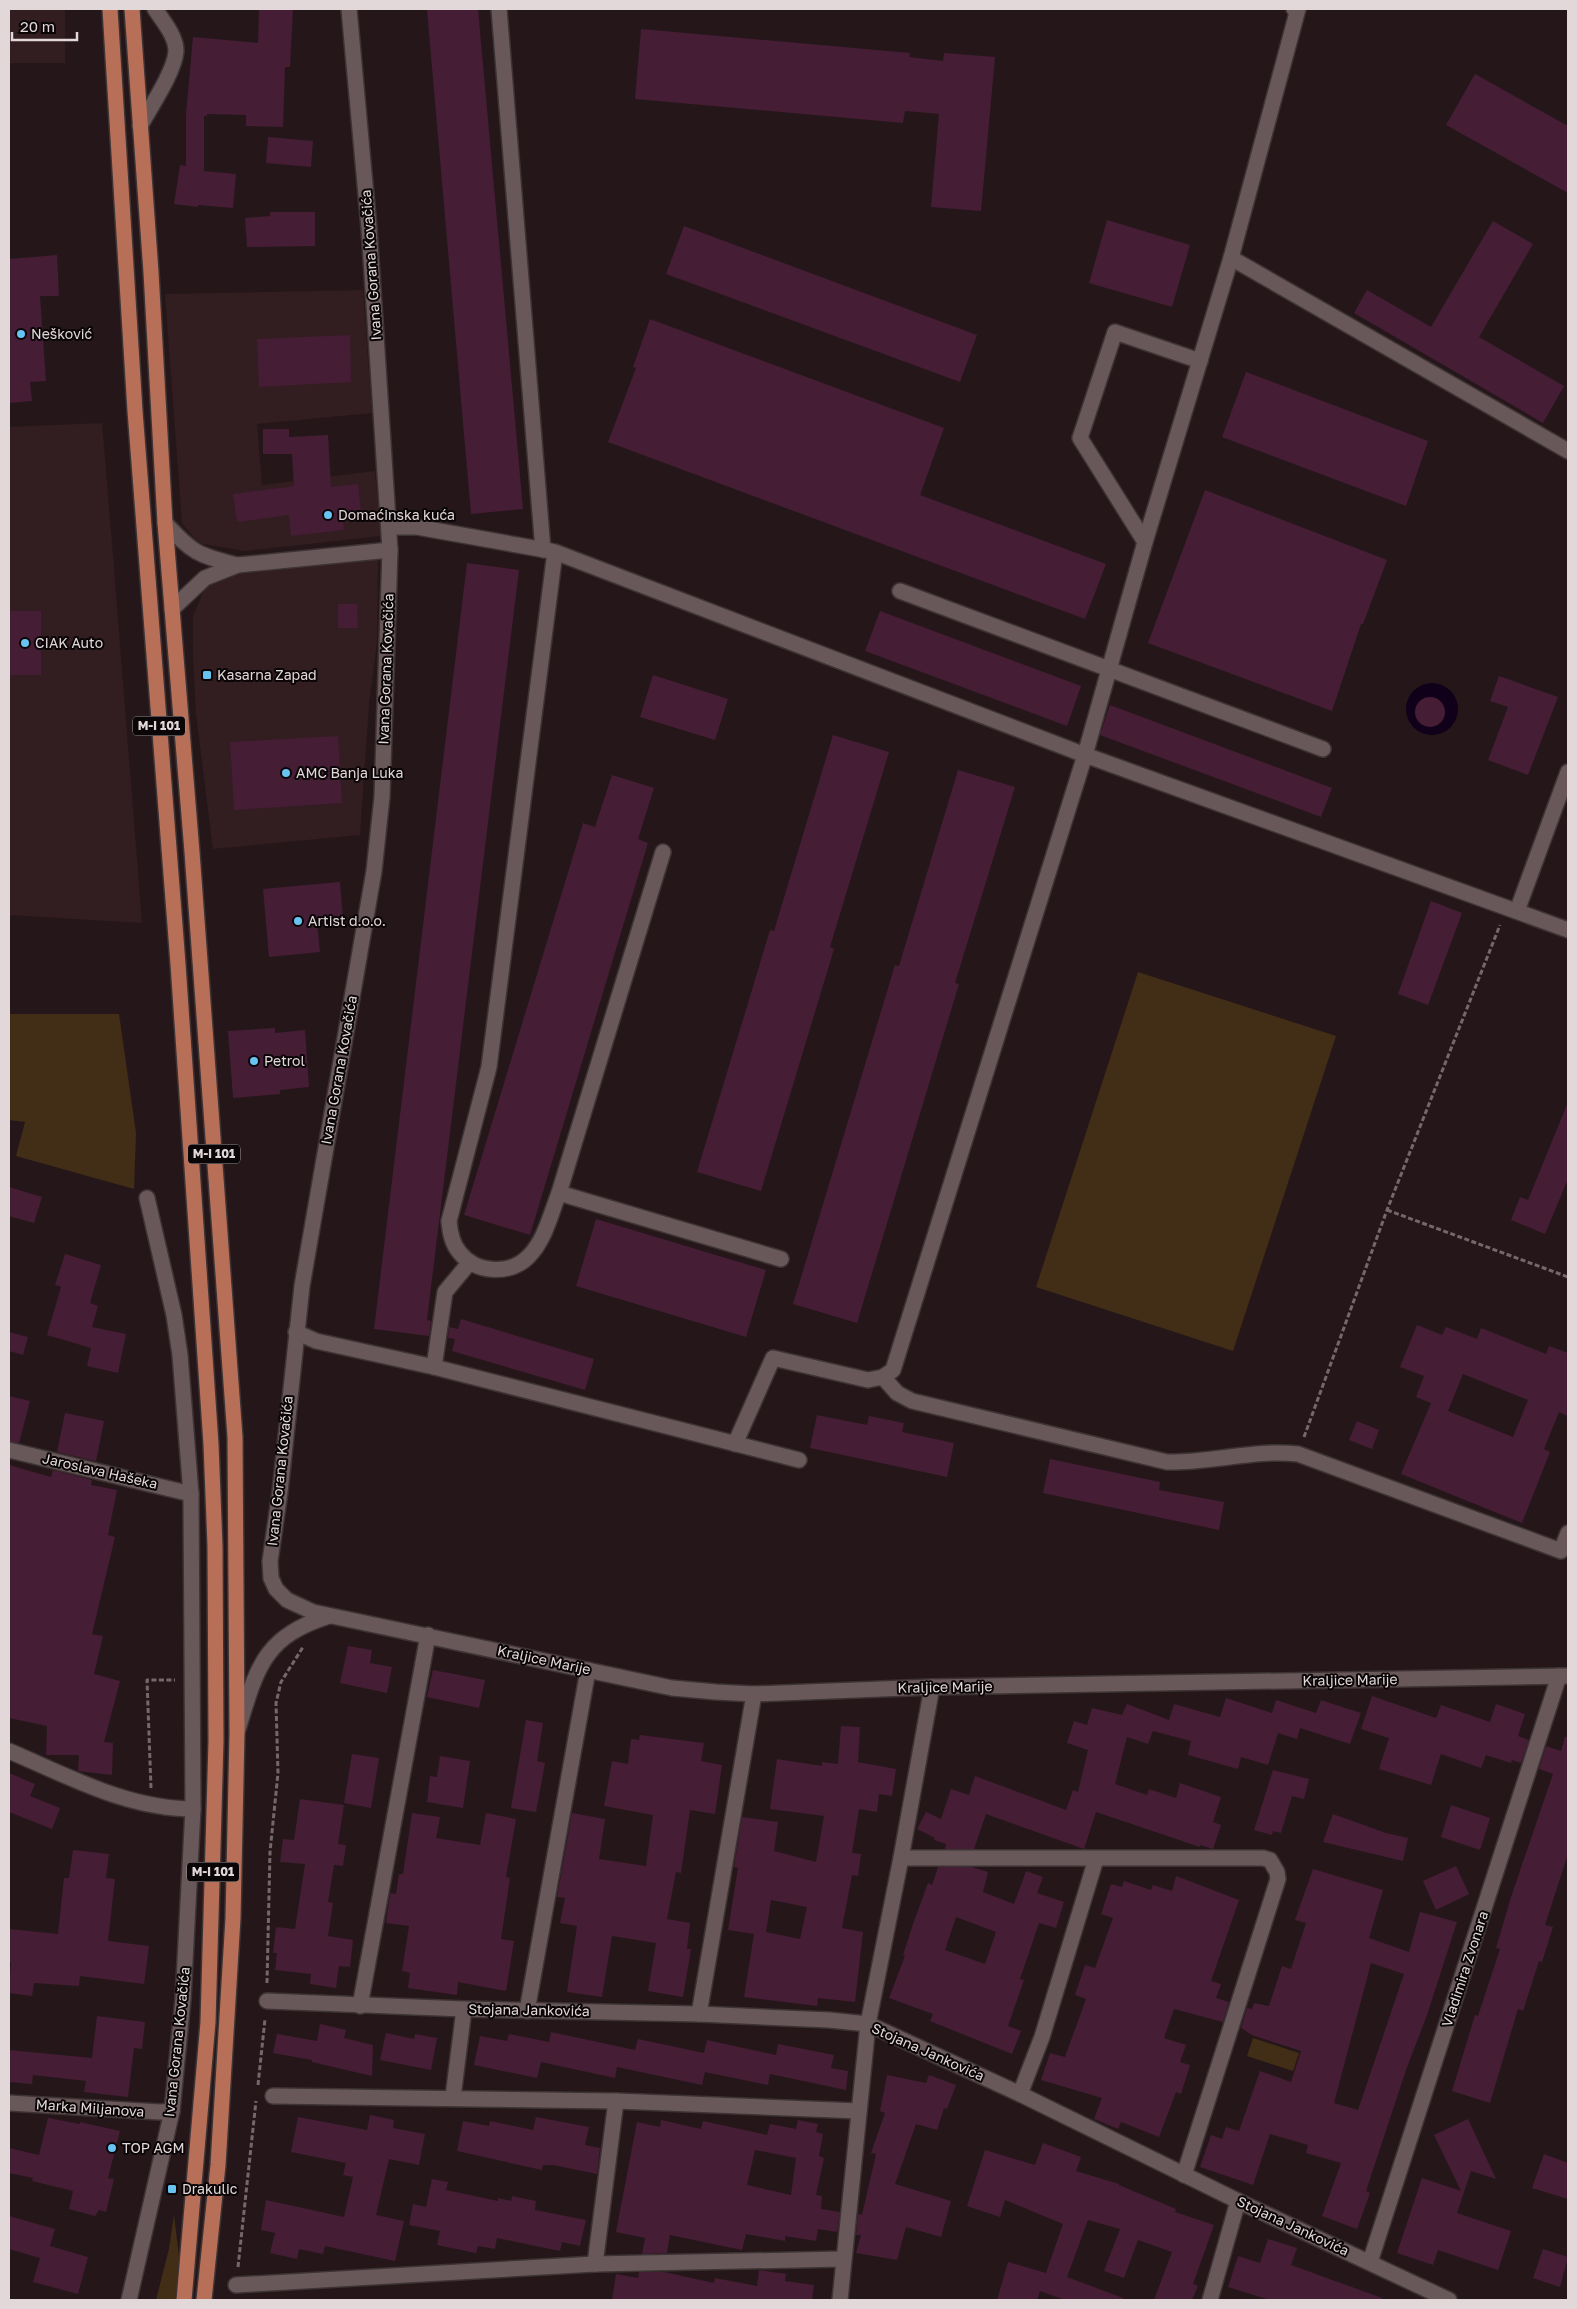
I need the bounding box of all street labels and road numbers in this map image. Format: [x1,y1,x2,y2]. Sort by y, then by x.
street label: Ivana Gorana Kovačića [357,189,384,341]
street label: Ivana Gorana Kovačića [374,593,397,745]
road number: M-I 101 [133,716,185,736]
street label: Ivana Gorana Kovačića [317,994,360,1146]
road number: M-I 101 [188,1144,240,1164]
street label: Ivana Gorana Kovačića [263,1395,296,1547]
street label: Jaroslava Hašeka [41,1449,159,1492]
street label: Kraljice Marije [496,1641,592,1678]
street label: Kraljice Marije [1302,1670,1398,1689]
street label: Kraljice Marije [897,1677,993,1696]
road number: M-I 101 [187,1862,239,1881]
street label: Vladimira Zvonara [1438,1909,1491,2029]
street label: Ivana Gorana Kovačića [160,1966,193,2118]
street label: Stojana Jankovića [468,2000,590,2019]
street label: Stojana Jankovića [869,2019,987,2084]
street label: Marka Miljanova [35,2095,145,2120]
street label: Stojana Jankovića [1235,2192,1352,2259]

